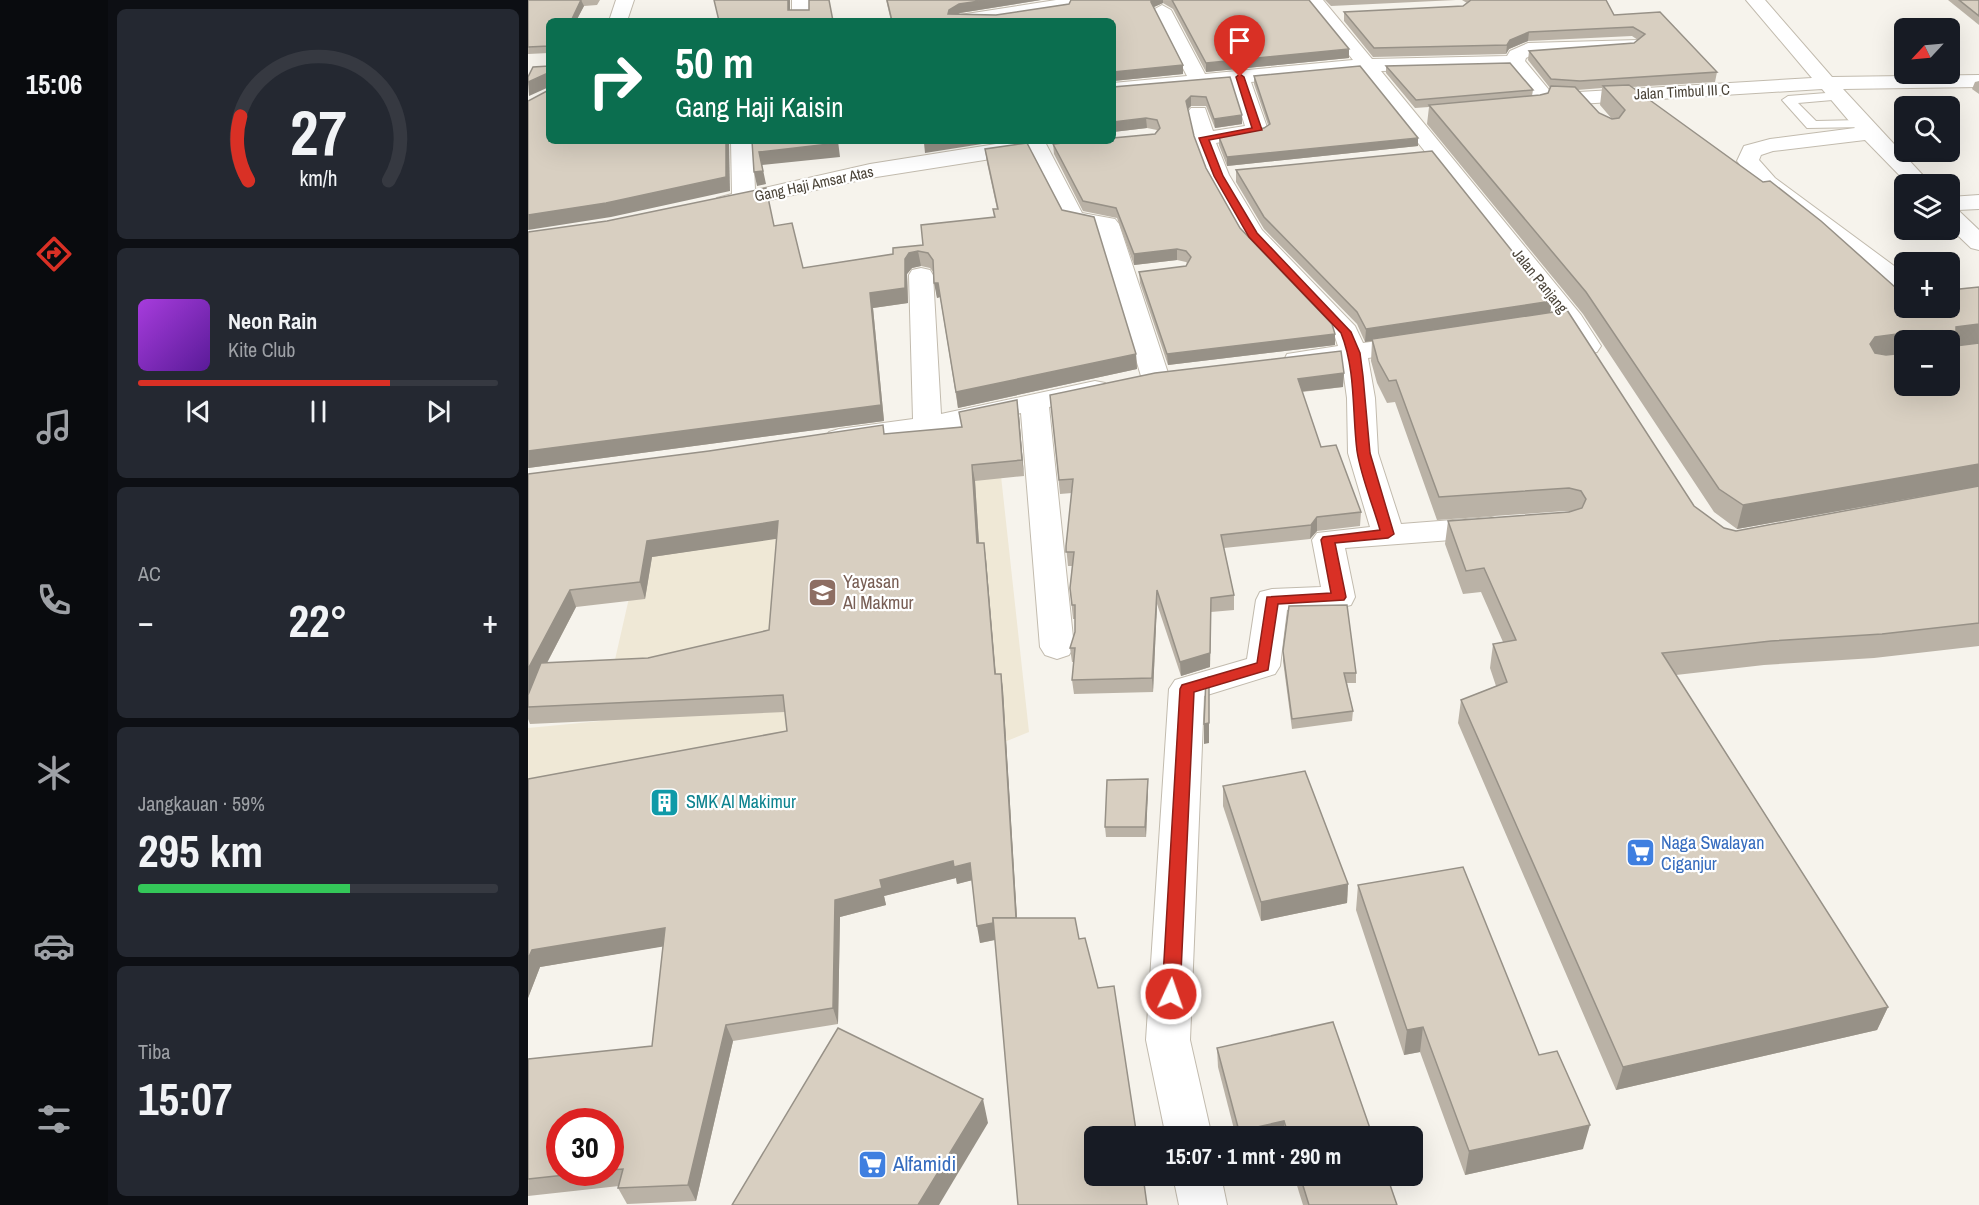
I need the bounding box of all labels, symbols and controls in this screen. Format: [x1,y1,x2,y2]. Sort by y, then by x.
pin [1214,15,1265,77]
north arrow [1894,18,1960,84]
map controls [1894,18,1960,396]
icon: arrive [1223,24,1256,57]
text: 50 m [675,35,754,91]
icon: right [576,42,654,120]
text: 15:06 [26,66,82,102]
street label: Jalan Timbul III C [1634,78,1731,104]
text: Gang Haji Kaisin [675,89,844,125]
text: 27 [290,90,346,174]
button: search [1894,96,1960,162]
street label: Gang Haji Amsar Atas [753,161,875,206]
text: km/h [299,164,337,193]
button: layers [1894,174,1960,240]
icon: directions [33,233,75,275]
street label: Jalan Panjang [1508,244,1573,318]
button: + [1894,252,1960,318]
text: Neon Rain [228,306,317,336]
button: − [1894,330,1960,396]
text: Kite Club [228,336,295,363]
icon: previous [182,395,215,428]
icon: pause [302,395,335,428]
icon: next [422,395,455,428]
icon: music [33,406,75,448]
text: AC [138,560,161,587]
place label: Yayasan Al Makmur [842,569,914,615]
school or university icon: Yayasan Al Makmur [806,576,838,608]
icon: phone [33,579,75,621]
text: 22° [288,590,348,651]
text: − [138,599,154,643]
text: + [482,599,498,643]
icon: climate [33,752,75,794]
building icon: SMK Al Makimur [649,786,681,818]
place label: SMK Al Makimur [686,789,796,814]
text: Jangkauan · 59% [138,790,265,817]
text: 295 km [138,820,263,881]
place label: Naga Swalayan Ciganjur [1661,830,1764,876]
supermarket icon: Naga Swalayan Ciganjur [1624,837,1656,869]
icon: car [33,925,75,967]
position arrow [1139,962,1203,1026]
text: Tiba [138,1038,170,1065]
text: 15:07 [138,1068,232,1129]
icon: filters [33,1098,75,1140]
speed limit sign: 30 [546,1108,624,1186]
text: 15:07 · 1 mnt · 290 m [1166,1141,1341,1171]
supermarket icon: Alfamidi [856,1148,888,1180]
place label: Alfamidi [892,1149,956,1178]

